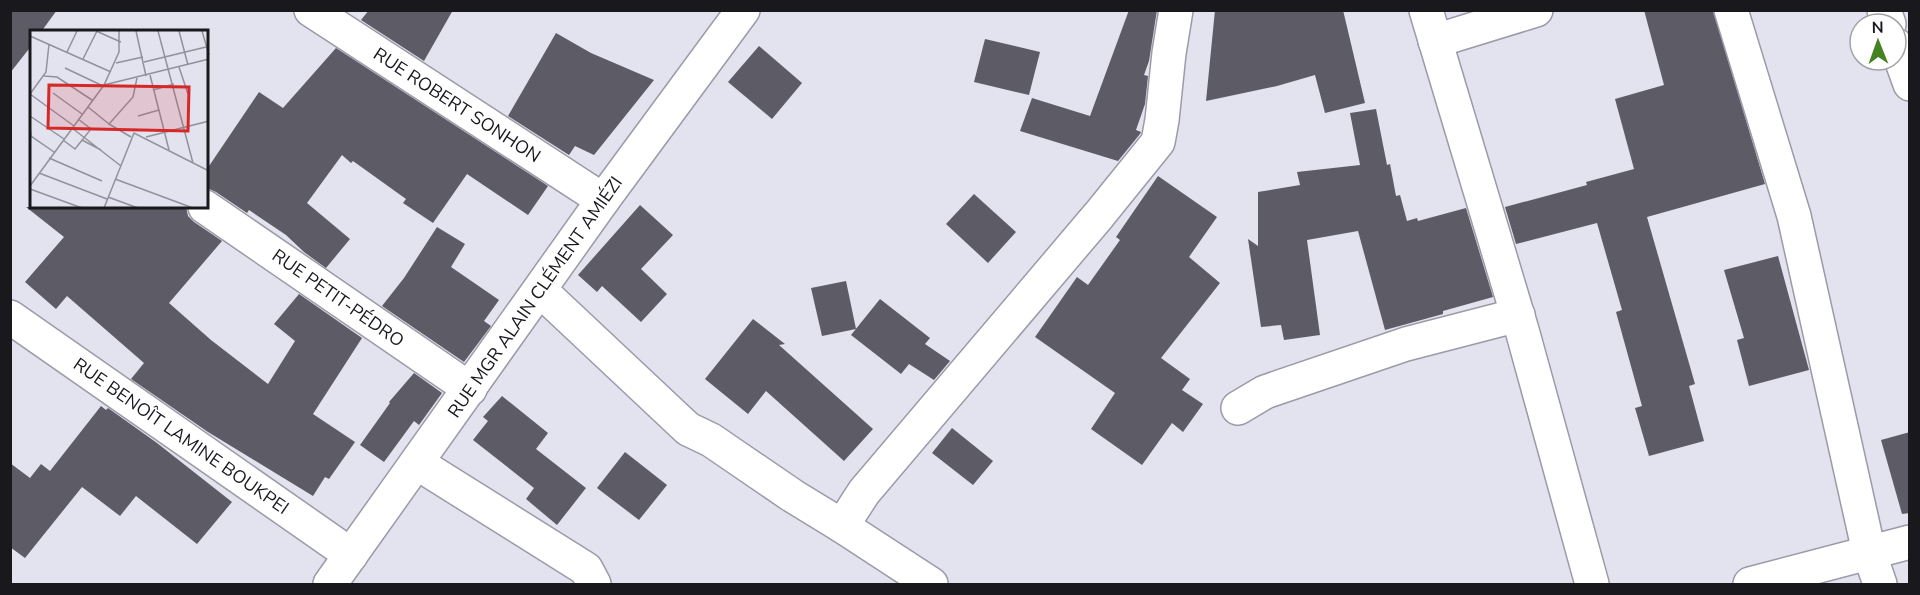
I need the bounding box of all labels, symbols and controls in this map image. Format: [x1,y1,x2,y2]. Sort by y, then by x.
north arrow [1848,12,1908,72]
text: N [1872,17,1884,39]
inset map [30,30,208,208]
street label: RUE ROBERT SONHON [369,42,545,168]
street label: RUE MGR ALAIN CLÉMENT AMIÉZI [442,172,628,422]
street label: RUE PETIT-PÉDRO [267,243,409,353]
street label: RUE BENOÎT LAMINE BOUKPEI [68,352,294,520]

